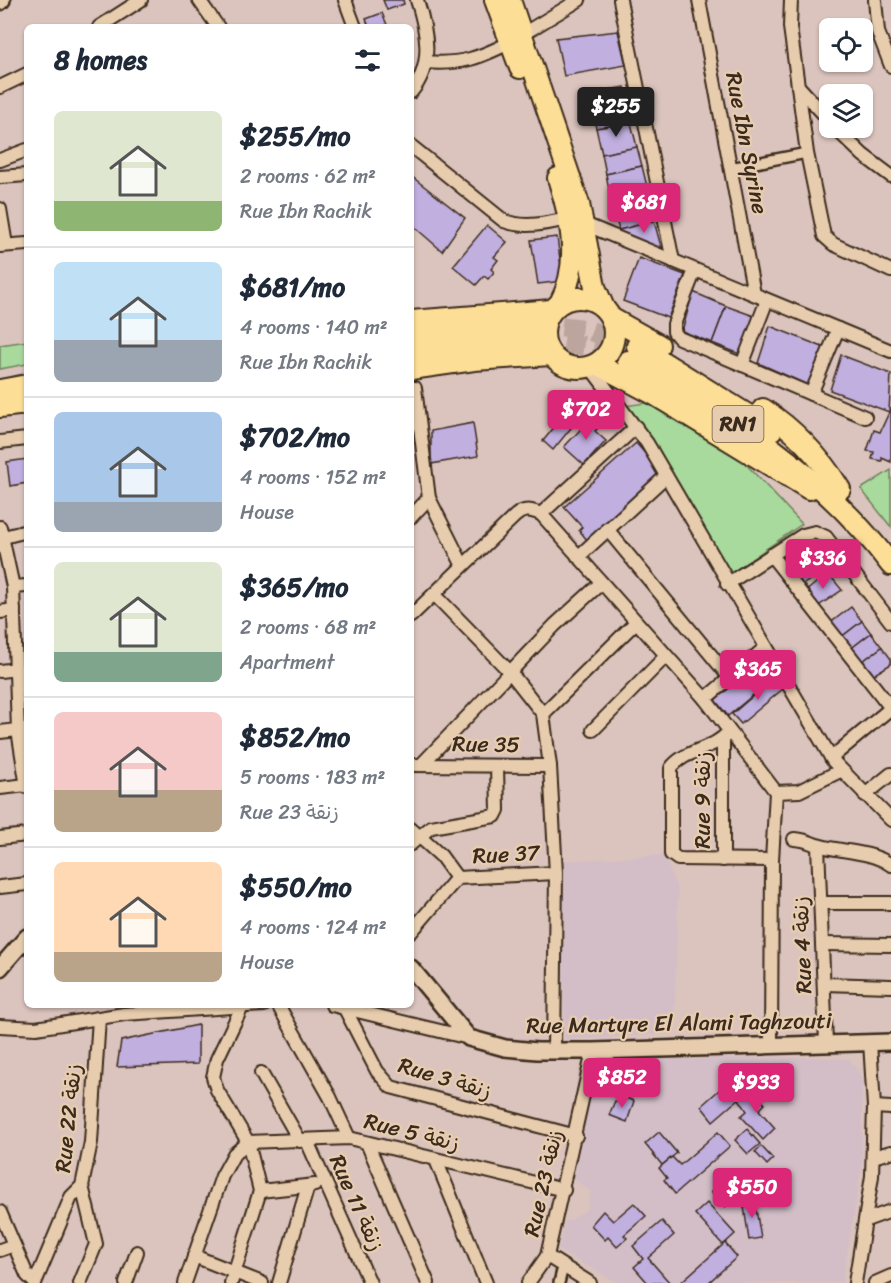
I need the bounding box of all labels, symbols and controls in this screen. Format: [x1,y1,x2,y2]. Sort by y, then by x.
map controls [819,18,873,138]
button: locate [819,18,873,72]
text: 8 homes [54,37,147,83]
icon: filters [351,44,384,77]
street label: Rue Ibn Syrine [714,69,780,217]
button: layers [819,84,873,138]
pin: $255 [580,87,652,138]
text: $255 [591,89,641,124]
text: $255/mo [240,113,350,159]
icon: home [102,135,174,207]
text: 2 rooms · 62 m² [240,159,376,194]
pin: $681 [608,183,680,234]
text: $681 [621,185,667,220]
text: Rue Ibn Rachik [240,194,372,229]
text: $681/mo [240,264,345,310]
icon: home [102,286,174,358]
text: 4 rooms · 140 m² [240,310,388,345]
text: Rue Ibn Rachik [240,345,372,380]
pin: $702 [550,390,622,441]
text: $702 [561,392,611,427]
road number: RN1 [712,406,764,442]
text: $702/mo [240,414,350,460]
icon: home [102,436,174,508]
text: 4 rooms · 152 m² [240,460,386,495]
text: House [240,495,294,530]
pin: $336 [787,539,859,590]
text: $336 [800,541,846,576]
text: $365/mo [240,564,349,610]
icon: home [102,586,174,658]
text: 2 rooms · 68 m² [240,610,376,645]
text: Apartment [240,645,334,680]
pin: $365 [722,650,794,701]
text: $365 [734,652,782,687]
text: $852/mo [240,714,350,760]
street label: Rue 35 [452,724,520,764]
icon: home [102,736,174,808]
street label: Rue 9 زنقة [683,751,722,849]
text: 5 rooms · 183 m² [240,760,385,795]
text: Rue 23 زنقة [240,795,339,830]
street label: Rue 37 [472,833,542,875]
text: $550/mo [240,864,352,910]
icon: home [102,886,174,958]
street label: Rue 4 زنقة [781,895,823,995]
text: 4 rooms · 124 m² [240,910,387,945]
text: House [240,945,294,980]
street label: Rue Martyre El Alami Taghzouti [526,1001,833,1045]
street label: Rue 3 زنقة [393,1045,497,1111]
pin: $852 [586,1058,658,1109]
text: $852 [597,1060,647,1095]
street label: Rue 22 زنقة [43,1062,93,1174]
pin: $933 [720,1063,792,1114]
text: $933 [732,1065,780,1100]
street label: Rue 5 زنقة [360,1101,464,1163]
street label: Rue 23 زنقة [512,1126,574,1240]
street label: Rue 11 زنقة [318,1148,396,1258]
pin: $550 [716,1168,788,1219]
text: $550 [727,1170,777,1205]

